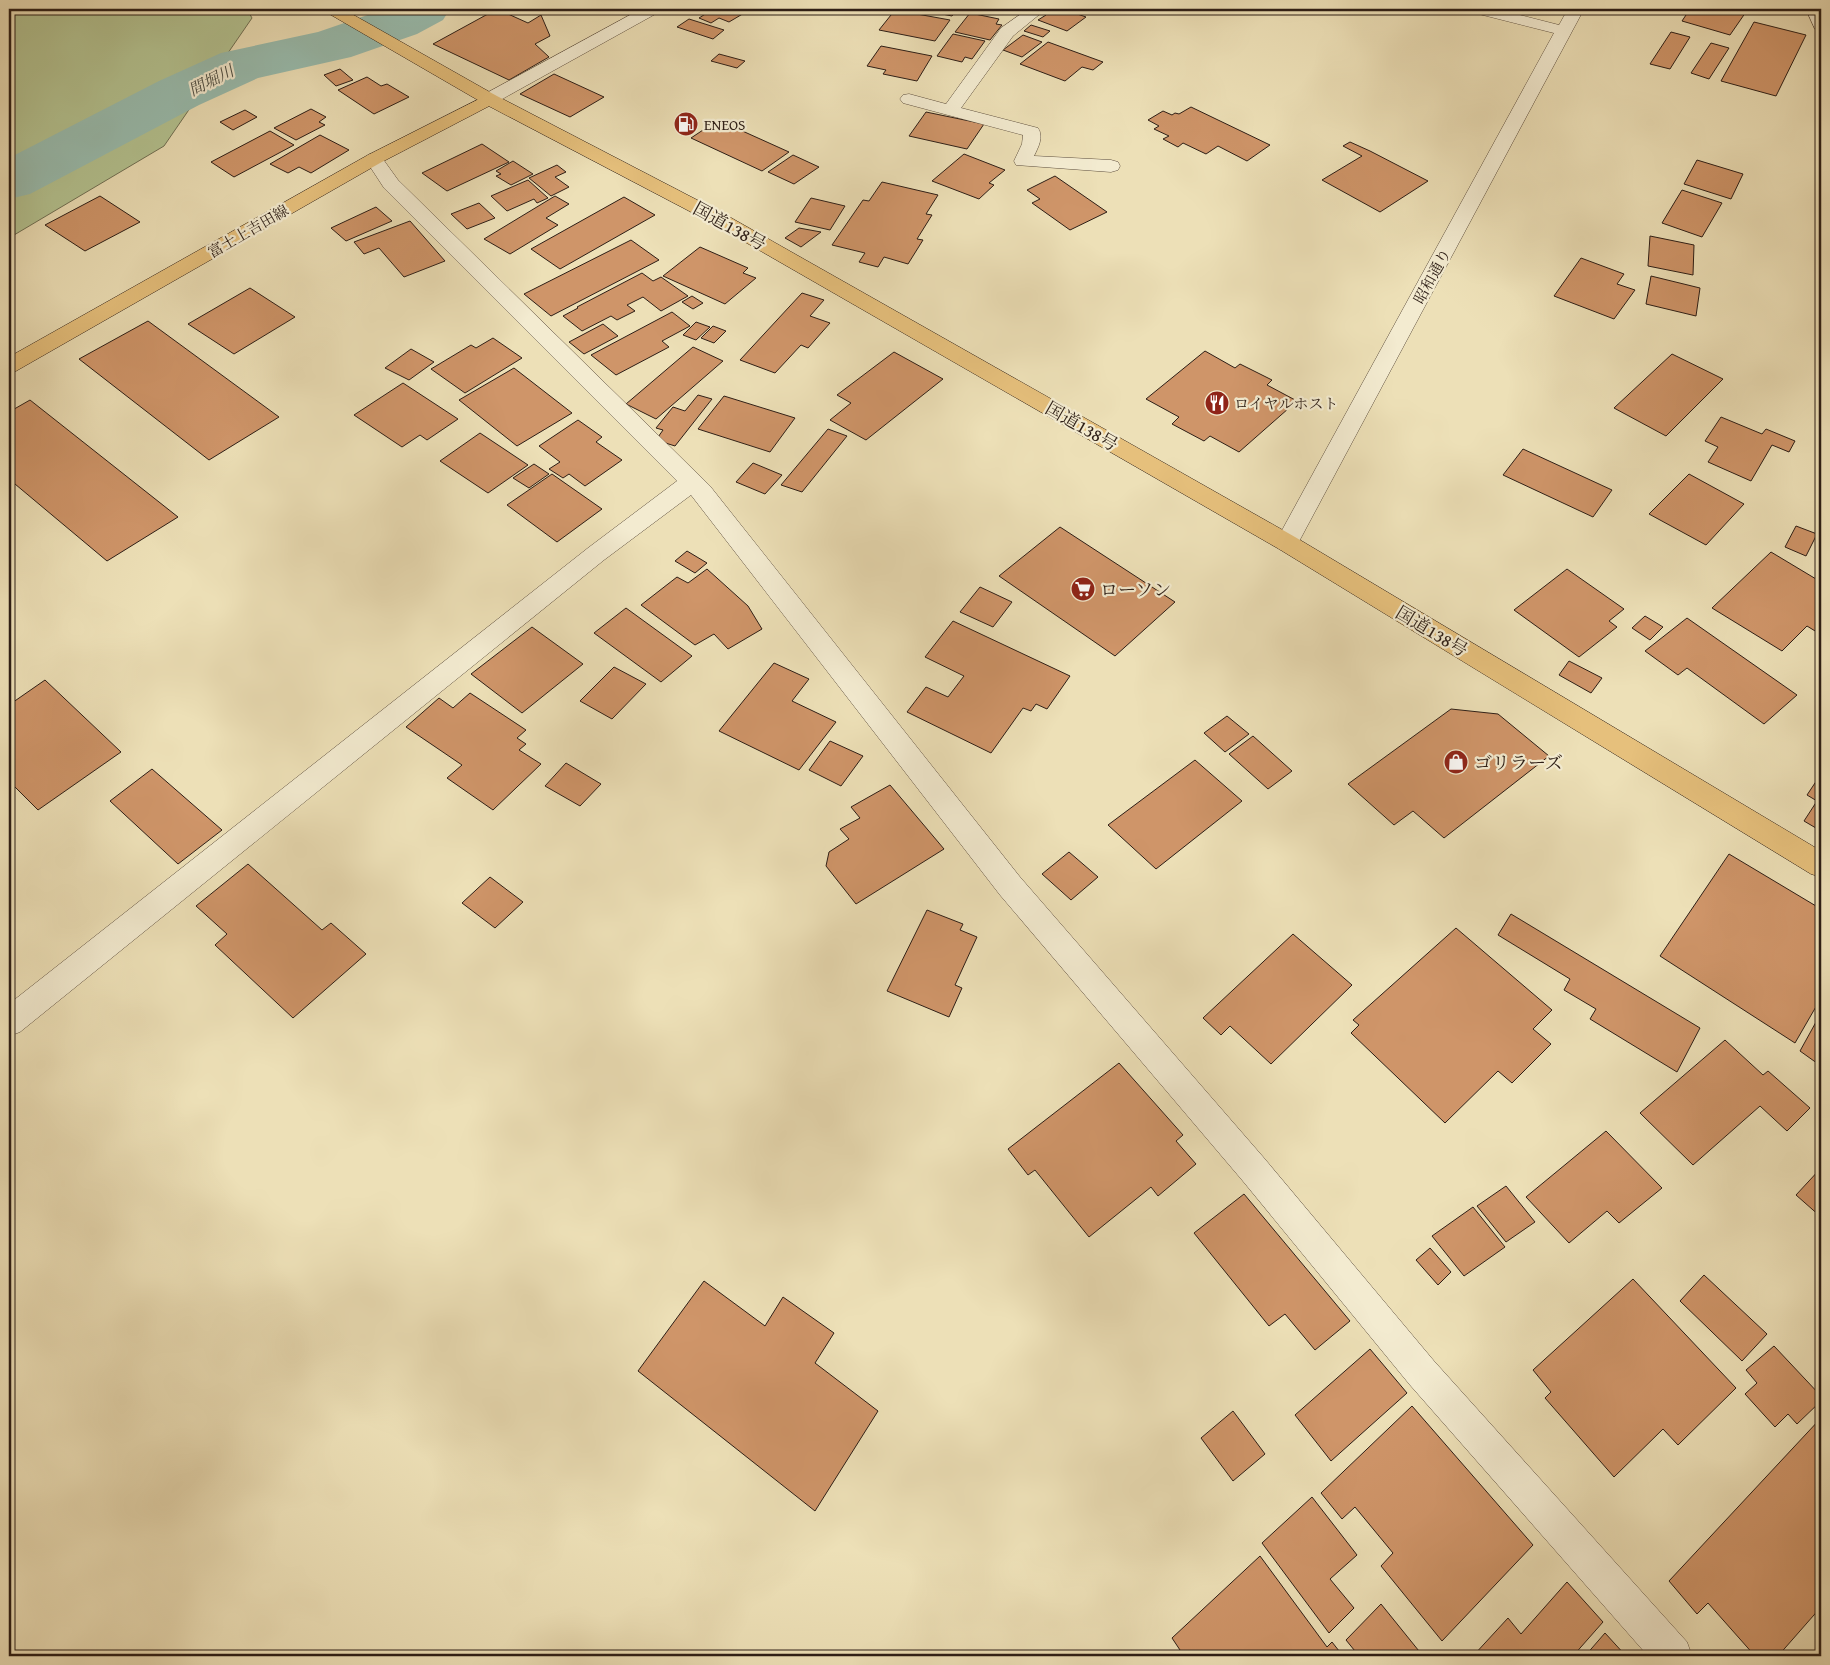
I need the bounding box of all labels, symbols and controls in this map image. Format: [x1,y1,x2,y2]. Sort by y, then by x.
water label: 間堀川 [184,58,240,102]
fuel station icon: ENEOS [673,111,699,137]
place label: ENEOS [704,114,745,135]
street label: 国道138号 [688,195,772,257]
street label: 富士上吉田線 [204,199,292,263]
street label: 昭和通り [1408,245,1456,307]
restaurant icon: ロイヤルホスト [1204,390,1230,416]
place label: ロイヤルホスト [1234,393,1338,414]
street label: 国道138号 [1041,394,1123,458]
supermarket icon: ローソン [1070,576,1096,602]
place label: ローソン [1100,576,1171,603]
street label: 国道138号 [1391,599,1473,663]
shop icon: ゴリラーズ [1443,749,1469,775]
place label: ゴリラーズ [1474,749,1563,776]

